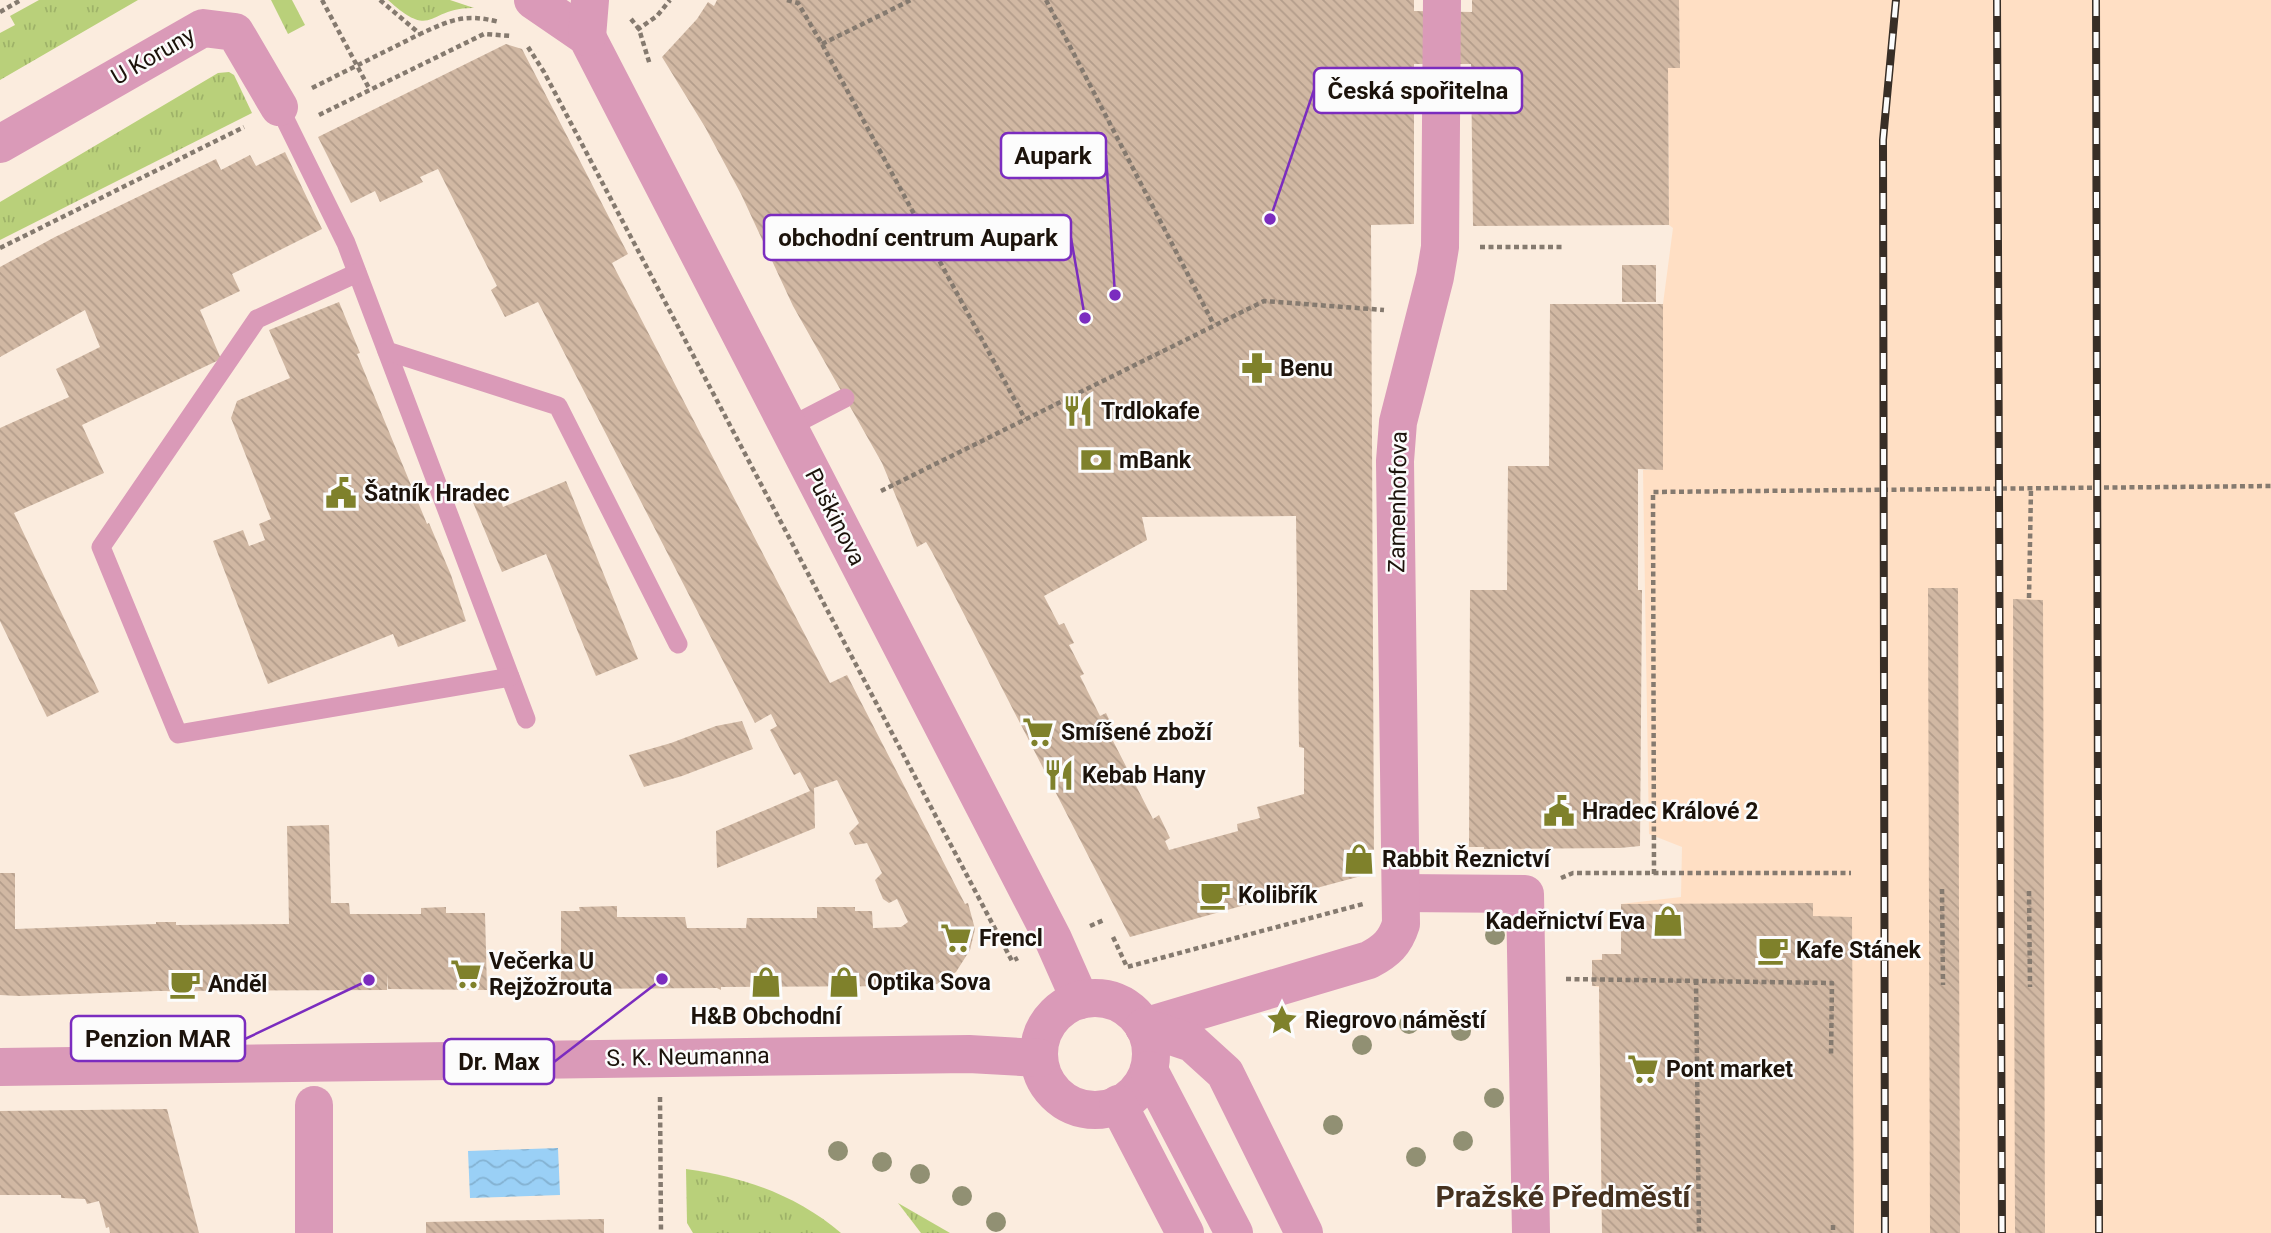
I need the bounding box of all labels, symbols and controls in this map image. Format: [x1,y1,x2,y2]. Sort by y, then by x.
street label: U Koruny [106,21,200,91]
callout: Česká spořitelna [1314,68,1522,113]
text: Česká spořitelna [1328,77,1509,105]
callout: Aupark [1001,133,1106,178]
text: Aupark [1014,142,1093,170]
callout: obchodní centrum Aupark [764,215,1071,260]
text: obchodní centrum Aupark [778,224,1059,252]
pharmacy icon: Benu [1240,351,1274,385]
place label: Benu [1280,355,1333,382]
restaurant icon: Trdlokafe [1061,394,1095,428]
place label: Trdlokafe [1101,398,1200,425]
street label: Zamenhofova [1383,431,1413,573]
bank icon: mBank [1079,443,1113,477]
place label: mBank [1119,447,1192,474]
street label: Puškinova [799,464,871,570]
public building icon: Šatník Hradec [324,476,358,510]
place label: Šatník Hradec [364,479,509,507]
supermarket icon: Smíšené zboží [1021,715,1055,749]
place label: Smíšené zboží [1061,719,1214,746]
restaurant icon: Kebab Hany [1042,758,1076,792]
place label: Kebab Hany [1082,762,1206,789]
public building icon: Hradec Králové 2 [1542,794,1576,828]
place label: Hradec Králové 2 [1582,798,1758,825]
shop icon: Rabbit Řeznictví [1342,842,1376,876]
place label: Rabbit Řeznictví [1382,845,1552,873]
cafe icon: Kolibřík [1198,878,1232,912]
place label: Kolibřík [1238,882,1318,909]
shop icon: Kadeřnictví Eva [1651,904,1685,938]
place label: Kadeřnictví Eva [1485,908,1645,935]
supermarket icon: Frencl [939,921,973,955]
place label: Frencl [979,925,1043,952]
cafe icon: Kafe Stánek [1756,933,1790,967]
place label: Kafe Stánek [1796,937,1922,964]
place label: Večerka U Rejžožrouta [489,948,612,1001]
supermarket icon: Večerka U Rejžožrouta [449,957,483,991]
shop icon: H&B Obchodní [749,965,783,999]
shop icon: Optika Sova [827,965,861,999]
cafe icon: Anděl [168,967,202,1001]
place label: Optika Sova [867,969,991,996]
place label: Anděl [208,971,267,998]
place label: H&B Obchodní [691,1003,843,1030]
place icon: Riegrovo náměstí [1265,1003,1299,1037]
place label: Riegrovo náměstí [1305,1007,1488,1034]
callout: Penzion MAR [71,1016,245,1061]
text: Penzion MAR [85,1025,231,1053]
callout: Dr. Max [444,1039,554,1084]
street label: S. K. Neumanna [606,1042,770,1072]
text: Dr. Max [458,1048,541,1076]
supermarket icon: Pont market [1626,1052,1660,1086]
place label: Pont market [1666,1056,1793,1083]
district label: Pražské Předměstí [1435,1179,1692,1214]

